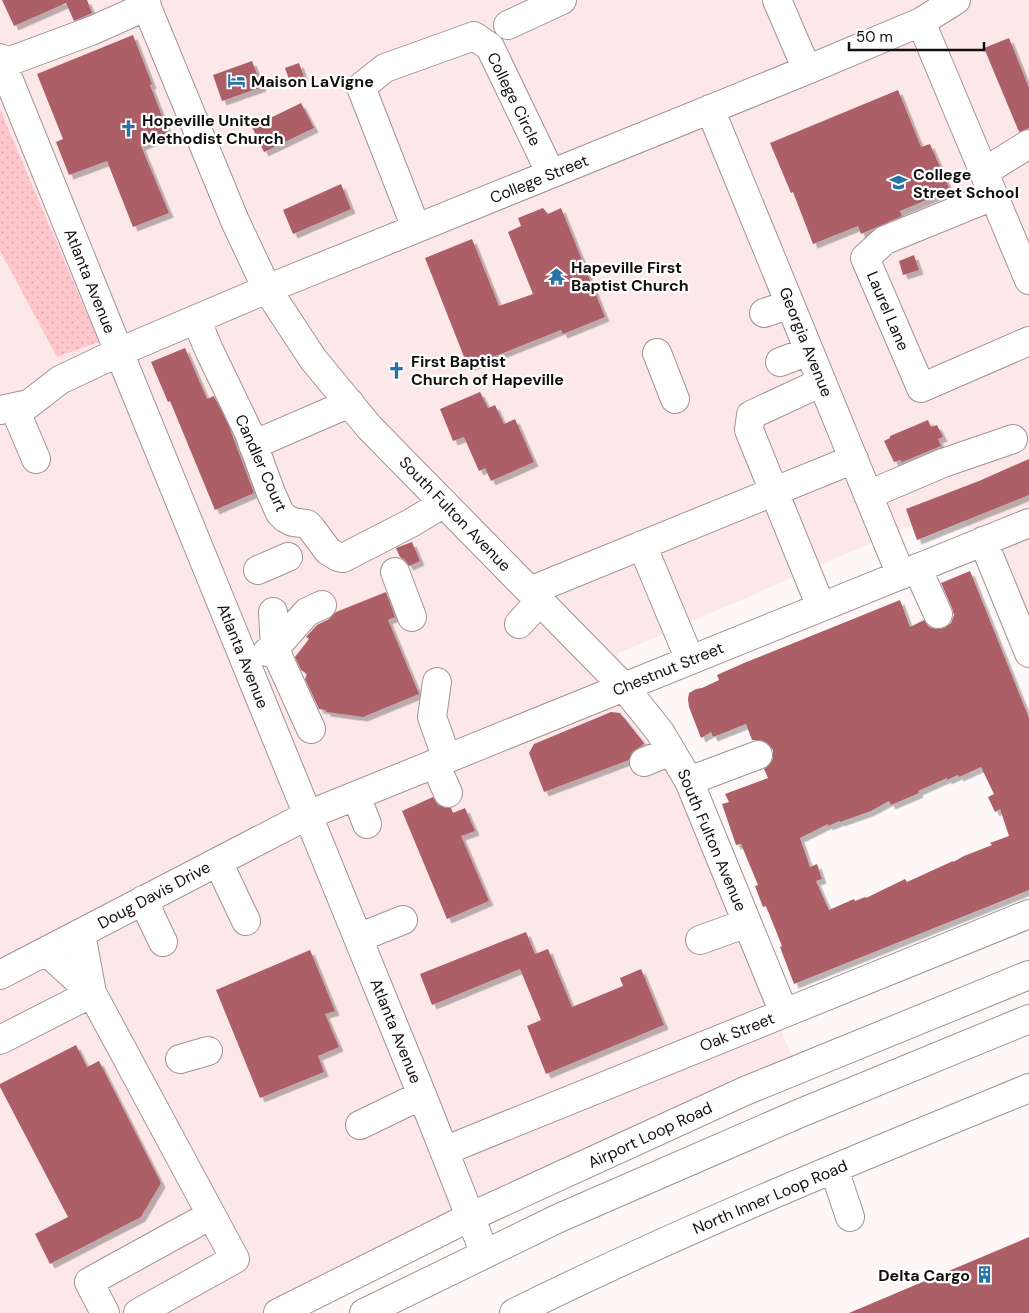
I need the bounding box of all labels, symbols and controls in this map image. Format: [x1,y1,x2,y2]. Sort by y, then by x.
scale bar [849,20,984,52]
text: 50 m [856,27,893,47]
street label: College Circle [482,49,546,149]
hotel icon: Maison LaVigne [227,71,247,91]
place label: Maison LaVigne [251,71,374,92]
place label: Hopeville United Methodist Church [142,110,284,149]
church icon: Hopeville United Methodist Church [118,119,138,139]
street label: College Street [487,150,591,208]
place label: College Street School [913,164,1019,203]
school or university icon: College Street School [889,173,909,193]
street label: Atlanta Avenue [59,225,121,337]
place label: Hapeville First Baptist Church [571,257,689,296]
temple icon: Hapeville First Baptist Church [547,266,567,286]
street label: Laurel Lane [862,268,914,354]
street label: Georgia Avenue [774,284,838,400]
place label: First Baptist Church of Hapeville [411,351,564,390]
church icon: First Baptist Church of Hapeville [387,360,407,380]
street label: Candler Court [230,411,292,515]
street label: South Fulton Avenue [395,452,515,576]
street label: Atlanta Avenue [212,600,274,712]
street label: Chestnut Street [609,637,727,701]
street label: South Fulton Avenue [673,766,751,914]
street label: Doug Davis Drive [94,856,214,934]
street label: Atlanta Avenue [365,975,427,1087]
street label: Oak Street [697,1008,777,1056]
street label: Airport Loop Road [584,1097,716,1173]
street label: North Inner Loop Road [689,1155,851,1239]
place label: Delta Cargo [878,1265,970,1286]
building icon: Delta Cargo [974,1265,994,1285]

